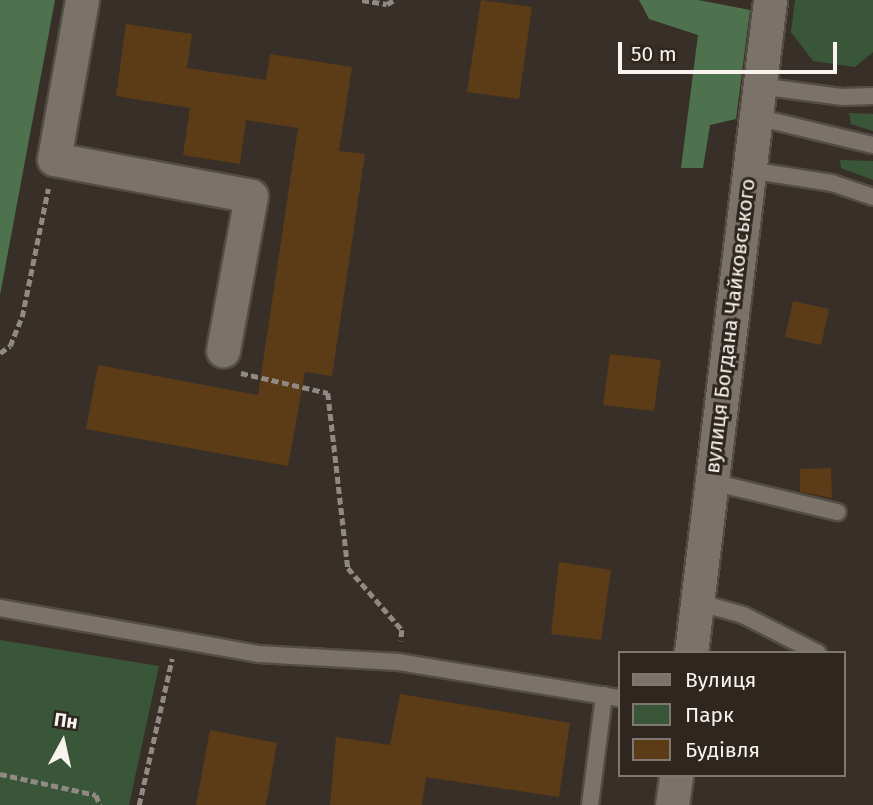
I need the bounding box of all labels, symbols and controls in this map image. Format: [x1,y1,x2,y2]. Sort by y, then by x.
scale bar [621,28,840,72]
text: 50 m [631,41,677,67]
street label: вулиця Богдана Чайковського [699,177,761,475]
legend [618,651,845,777]
text: Вулиця [685,667,756,693]
text: Парк [685,702,734,728]
north arrow [28,707,98,777]
text: Пн [53,708,79,734]
text: Будівля [685,737,760,763]

